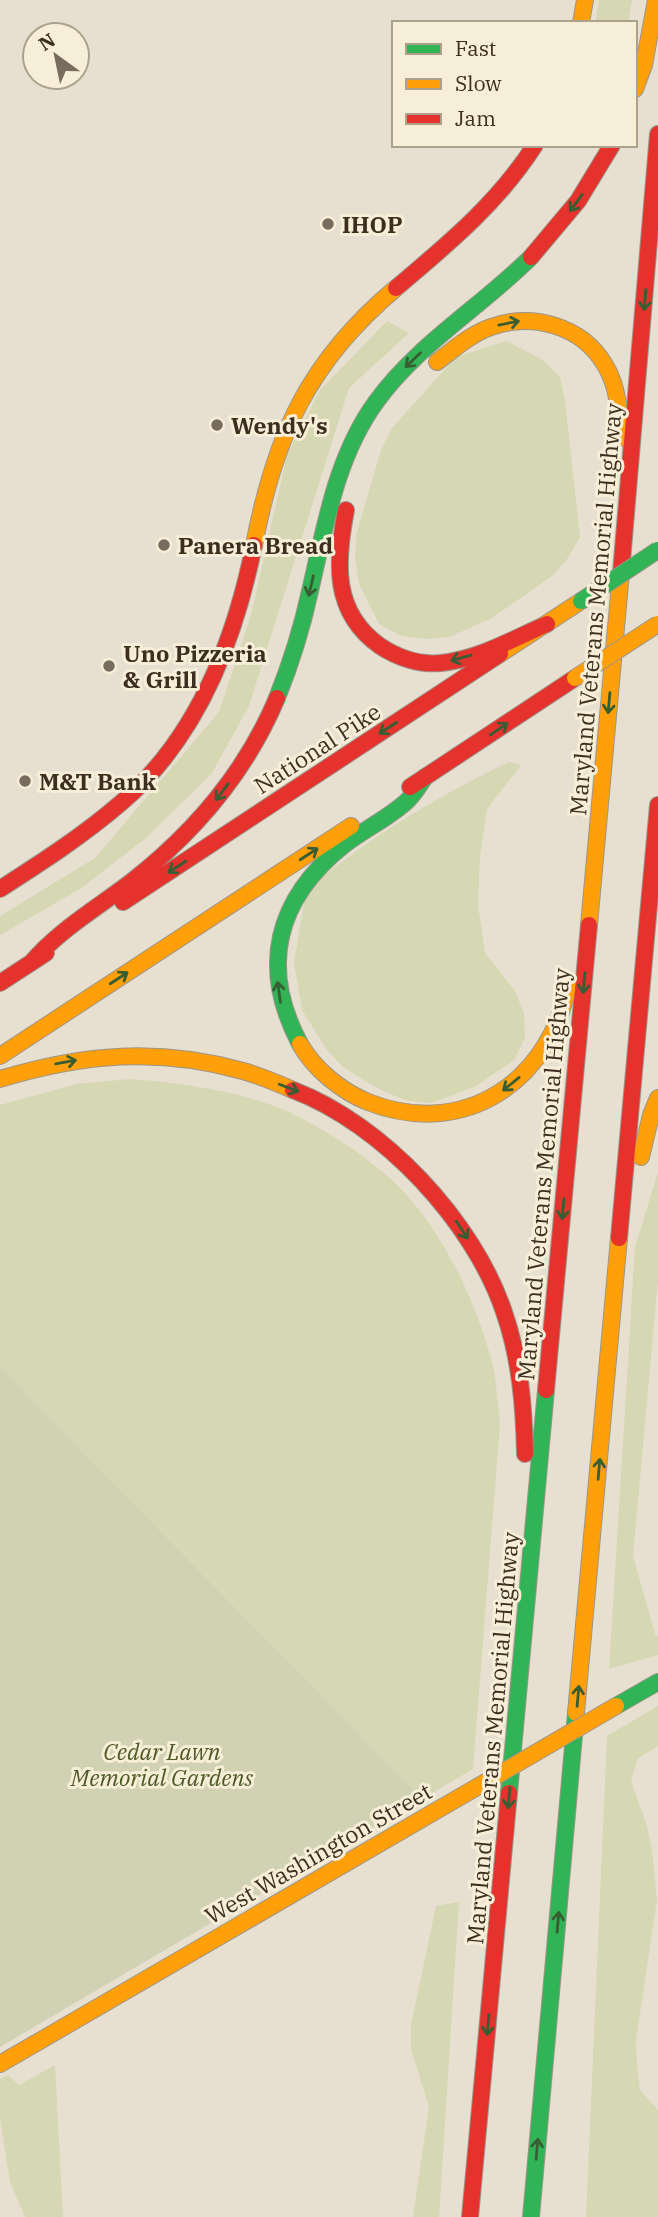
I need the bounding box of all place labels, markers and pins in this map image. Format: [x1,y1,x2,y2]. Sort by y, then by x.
place label: IHOP [342,209,403,239]
marker: IHOP [320,216,336,232]
place label: Wendy's [231,410,328,440]
marker: Wendy's [209,417,225,433]
place label: Panera Bread [178,530,333,560]
marker: Panera Bread [156,537,172,553]
place label: Uno Pizzeria & Grill [123,638,267,694]
marker: Uno Pizzeria & Grill [101,658,117,674]
place label: M&T Bank [39,766,157,796]
marker: M&T Bank [17,773,33,789]

